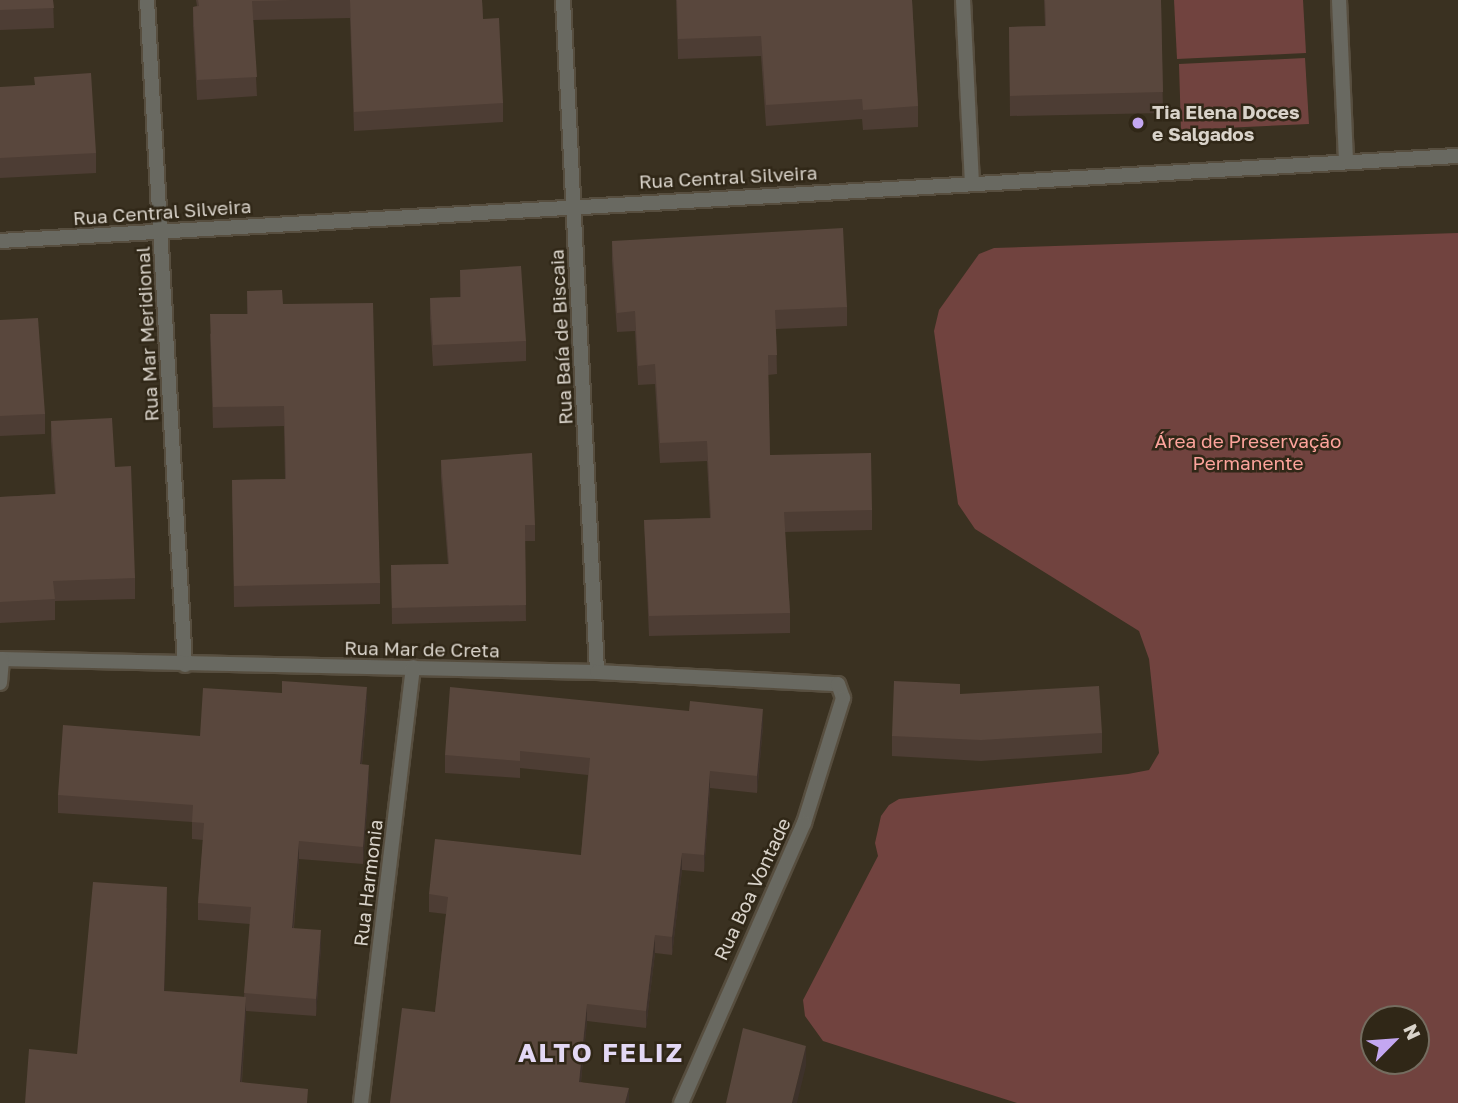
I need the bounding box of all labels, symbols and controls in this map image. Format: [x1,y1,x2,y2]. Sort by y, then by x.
place label: Tia Elena Doces e Salgados [1152,101,1300,145]
marker: Tia Elena Doces e Salgados [1130,115,1146,131]
street label: Rua Central Silveira [638,161,818,193]
street label: Rua Central Silveira [72,194,252,230]
street label: Rua Mar Meridional [131,246,163,422]
street label: Rua Baía de Biscaia [545,249,577,425]
park label: Área de Preservação Permanente [1155,430,1341,474]
street label: Rua Mar de Creta [344,636,500,662]
street label: Rua Boa Vontade [709,814,795,964]
street label: Rua Harmonia [349,818,387,948]
north arrow [1360,1005,1430,1075]
text: N [1399,1020,1426,1043]
district label: ALTO FELIZ [519,1037,683,1069]

